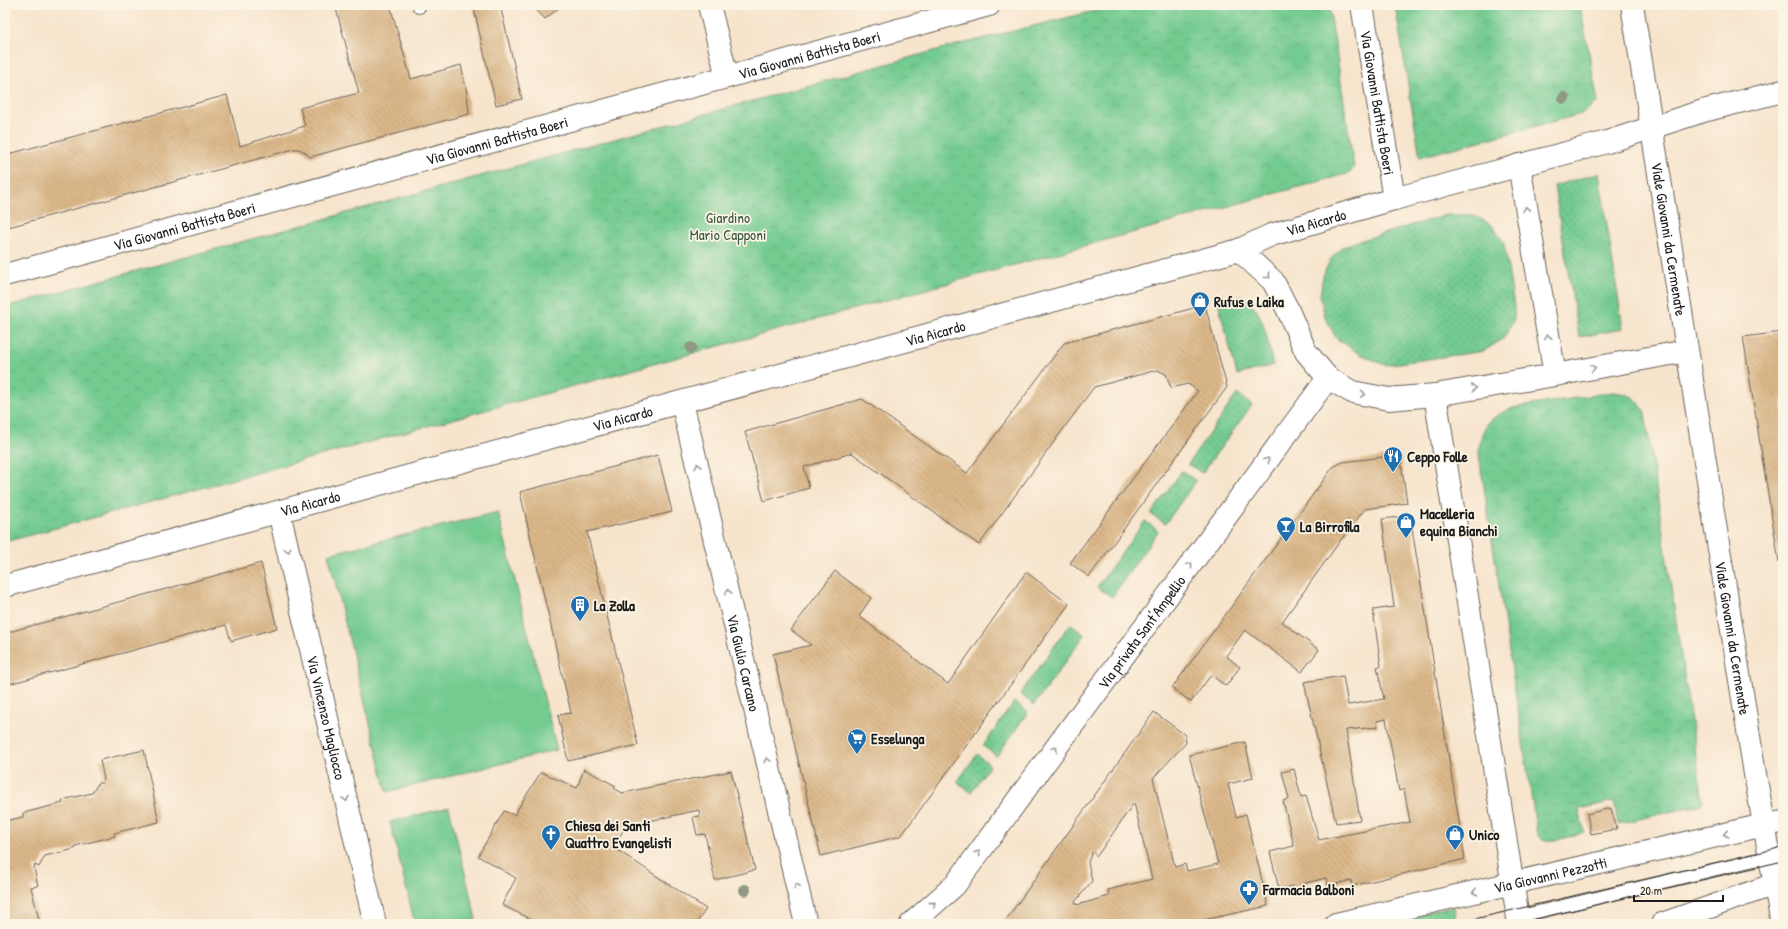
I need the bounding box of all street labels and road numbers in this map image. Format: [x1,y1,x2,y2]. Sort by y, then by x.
street label: Via Giovanni Battista Boeri [736,25,883,84]
street label: Via Giovanni Battista Boeri [1356,29,1400,177]
street label: Via Giovanni Battista Boeri [423,111,570,170]
street label: Viale Giovanni da Cermenate [1647,161,1692,317]
street label: Via Giovanni Battista Boeri [111,196,258,255]
street label: Via Aicardo [1284,203,1348,241]
street label: Via Aicardo [903,315,967,351]
street label: Via Aicardo [590,400,655,436]
street label: Via Aicardo [278,485,342,521]
street label: Viale Giovanni da Cermenate [1711,560,1756,716]
street label: Via privata Sant'Ampellio [1092,571,1190,693]
street label: Via Giulio Carcano [722,612,766,713]
street label: Via Vincenzo Magliocco [302,653,352,782]
street label: Via Giovanni Pezzotti [1492,851,1609,898]

